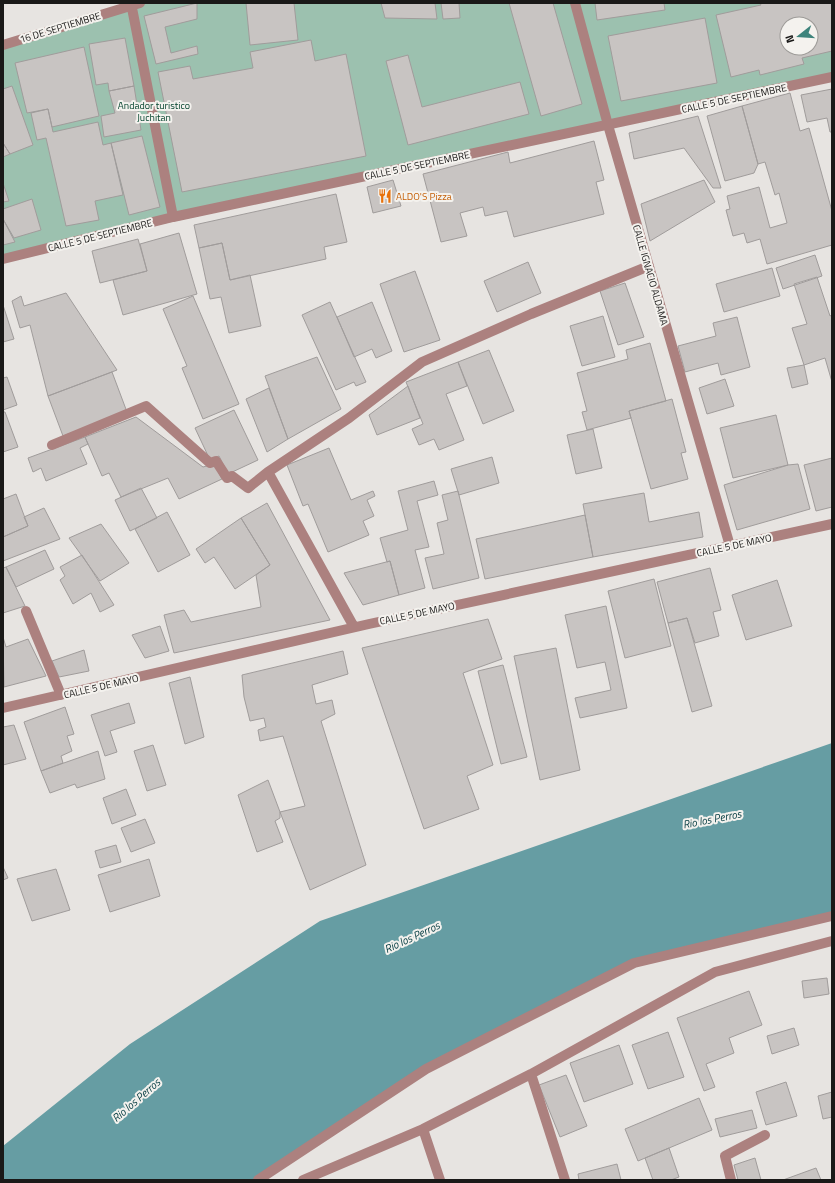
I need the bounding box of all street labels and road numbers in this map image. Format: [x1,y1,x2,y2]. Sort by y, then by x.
street label: 16 DE SEPTIEMBRE [18,8,103,47]
street label: CALLE 5 DE SEPTIEMBRE [680,80,788,117]
street label: CALLE 5 DE SEPTIEMBRE [363,147,471,184]
street label: CALLE 5 DE SEPTIEMBRE [46,215,154,256]
street label: CALLE IGNACIO ALDAMA [629,223,672,327]
street label: CALLE 5 DE MAYO [695,530,773,561]
street label: CALLE 5 DE MAYO [378,598,456,629]
street label: CALLE 5 DE MAYO [62,671,140,702]

